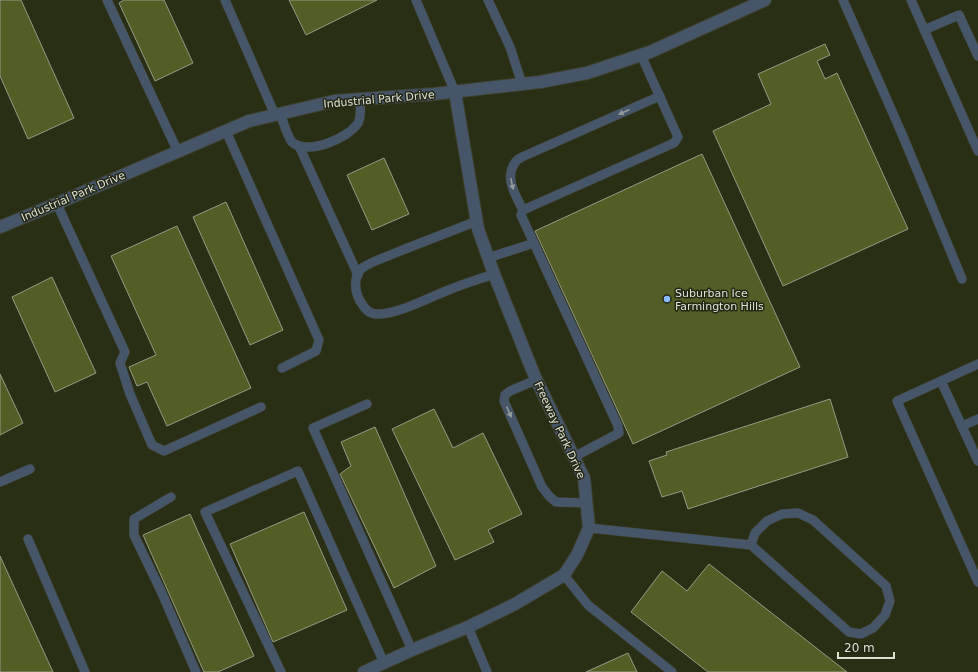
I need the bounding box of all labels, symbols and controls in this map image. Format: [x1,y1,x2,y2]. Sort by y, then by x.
street label: Industrial Park Drive [323,88,435,111]
one-way arrow [618,109,629,115]
street label: Industrial Park Drive [19,169,127,224]
one-way arrow [509,178,515,191]
place label: Suburban Ice Farmington Hills [675,287,764,313]
marker: Suburban Ice Farmington Hills [662,294,672,304]
street label: Freeway Park Drive [531,380,588,481]
one-way arrow [506,407,512,418]
scale bar [838,634,894,660]
text: 20 m [844,641,875,655]

